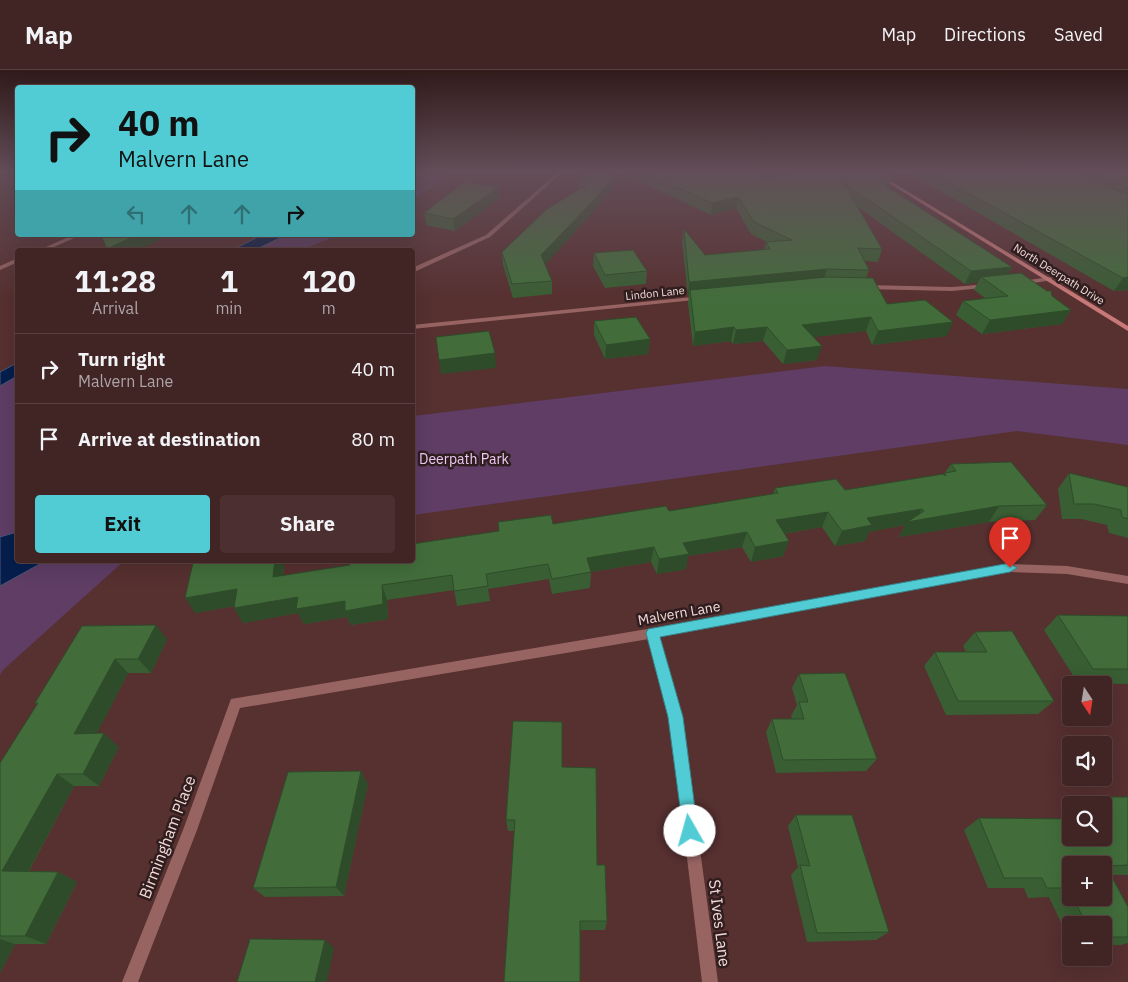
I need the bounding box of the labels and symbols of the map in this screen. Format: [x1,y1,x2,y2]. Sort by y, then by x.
street label: North Deerpath Drive [1011,240,1107,308]
street label: Lindon Lane [625,283,685,303]
park label: Deerpath Park [419,450,510,468]
pin [989,517,1031,568]
street label: Malvern Lane [636,597,722,629]
north arrow [1062,676,1112,726]
street label: Birmingham Place [134,772,200,902]
position arrow [663,804,715,856]
street label: St Ives Lane [705,878,735,968]

